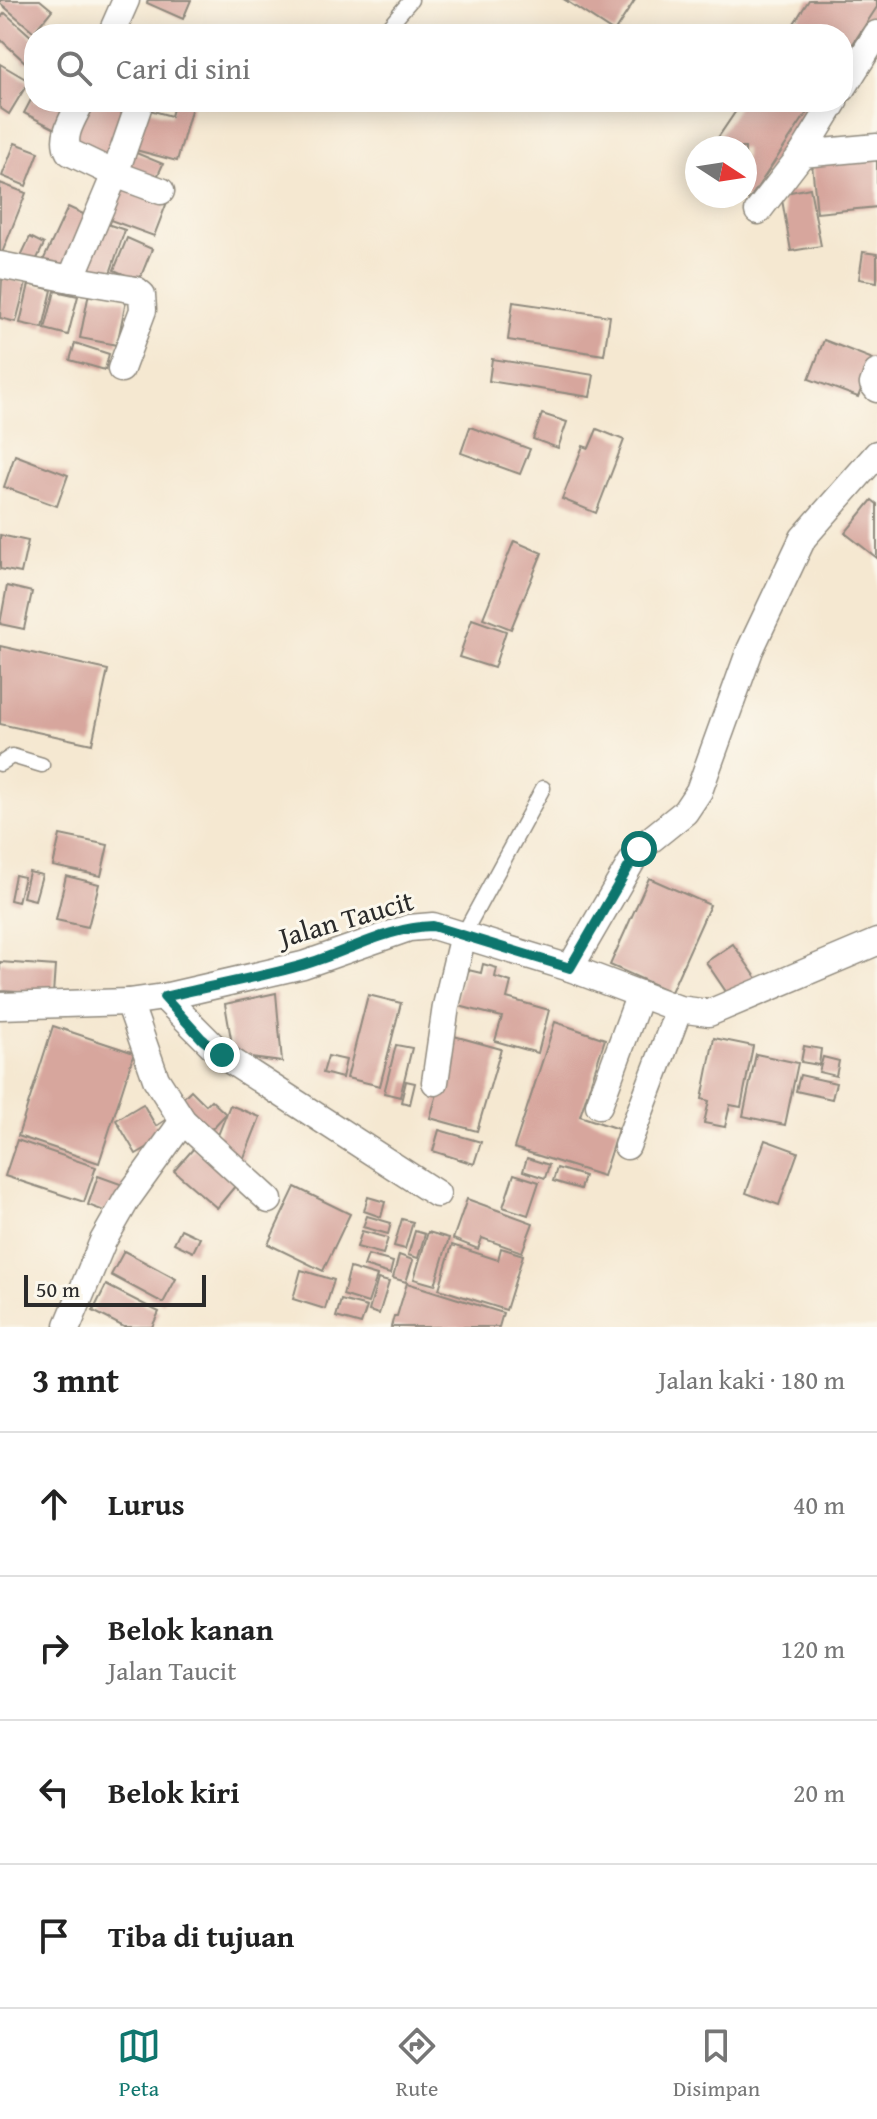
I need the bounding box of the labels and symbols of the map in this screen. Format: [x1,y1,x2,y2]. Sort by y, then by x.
north arrow [685,136,757,208]
route start [621,831,657,867]
street label: Jalan Taucit [271,879,418,958]
route end [204,1037,240,1073]
scale bar [24,1271,206,1307]

